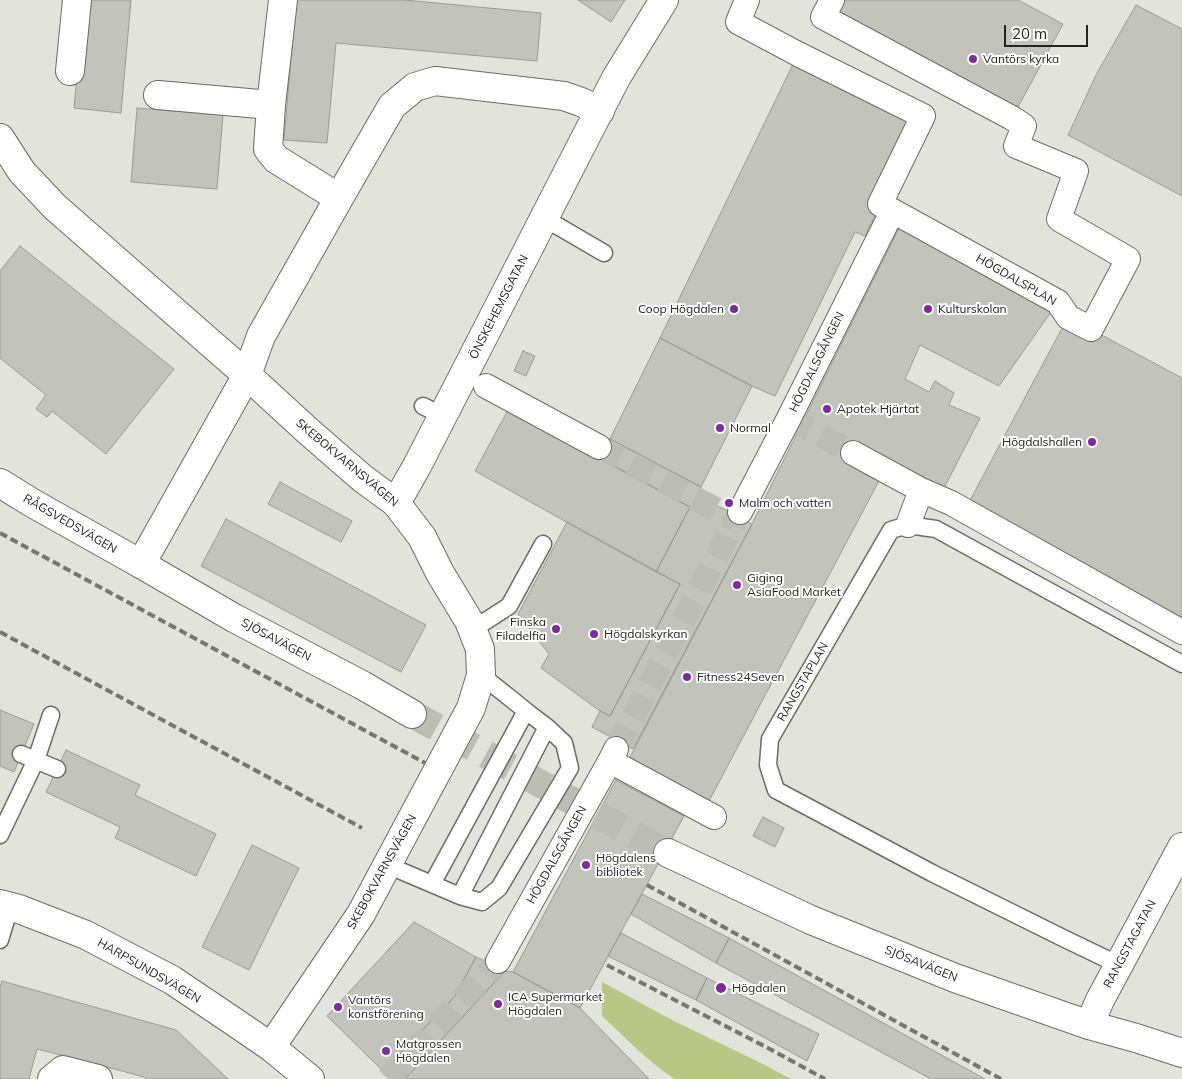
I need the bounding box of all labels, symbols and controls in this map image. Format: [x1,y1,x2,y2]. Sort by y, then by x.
scale bar [1007,15,1091,47]
text: 20 m [1012,24,1047,43]
place label: Vantörs kyrka [983,52,1059,66]
marker: Vantörs kyrka [967,53,979,65]
street label: HÖGDALSPLAN [973,251,1059,309]
street label: ÖNSKEHEMSGATAN [466,252,532,362]
place label: Coop Högdalen [638,302,724,316]
place label: Kulturskolan [938,302,1007,316]
marker: Coop Högdalen [728,303,740,315]
marker: Kulturskolan [922,303,934,315]
street label: HÖGDALSGÅNGEN [786,309,848,415]
place label: Apotek Hjärtat [837,402,919,416]
marker: Apotek Hjärtat [821,403,833,415]
street label: SKEBOKVARNSVÄGEN [293,416,401,510]
place label: Normal [730,421,771,435]
marker: Normal [714,422,726,434]
place label: Högdalshallen [1002,435,1082,449]
marker: Högdalshallen [1086,436,1098,448]
street label: RÅGSVEDSVÄGEN [21,491,119,557]
place label: Malm och vatten [739,496,831,510]
marker: Malm och vatten [723,497,735,509]
place label: Giging AsiaFood Market [747,571,841,599]
marker: Giging AsiaFood Market [731,579,743,591]
street label: SJÖSAVÄGEN [238,615,314,665]
place label: Finska Filadelfia [496,615,546,643]
marker: Finska Filadelfia [550,623,562,635]
place label: Högdalskyrkan [604,627,688,641]
marker: Högdalskyrkan [588,628,600,640]
street label: RANGSTAPLAN [774,640,832,724]
place label: Fitness24Seven [697,670,784,684]
marker: Fitness24Seven [681,671,693,683]
street label: HÖGDALSGÅNGEN [524,803,590,907]
street label: SKEBOKVARNSVÄGEN [344,812,420,932]
place label: Högdalens bibliotek [596,851,656,879]
marker: Högdalens bibliotek [580,859,592,871]
street label: RANGSTAGATAN [1101,897,1159,991]
street label: HARPSUNDSVÄGEN [95,936,203,1006]
street label: SJÖSAVÄGEN [882,943,960,985]
marker: Högdalen [714,981,728,995]
place label: Högdalen [732,981,786,995]
place label: ICA Supermarket Högdalen [508,990,602,1018]
place label: Vantörs konstförening [348,993,424,1021]
marker: ICA Supermarket Högdalen [492,998,504,1010]
marker: Vantörs konstförening [332,1001,344,1013]
place label: Matgrossen Högdalen [396,1037,461,1065]
marker: Matgrossen Högdalen [380,1045,392,1057]

